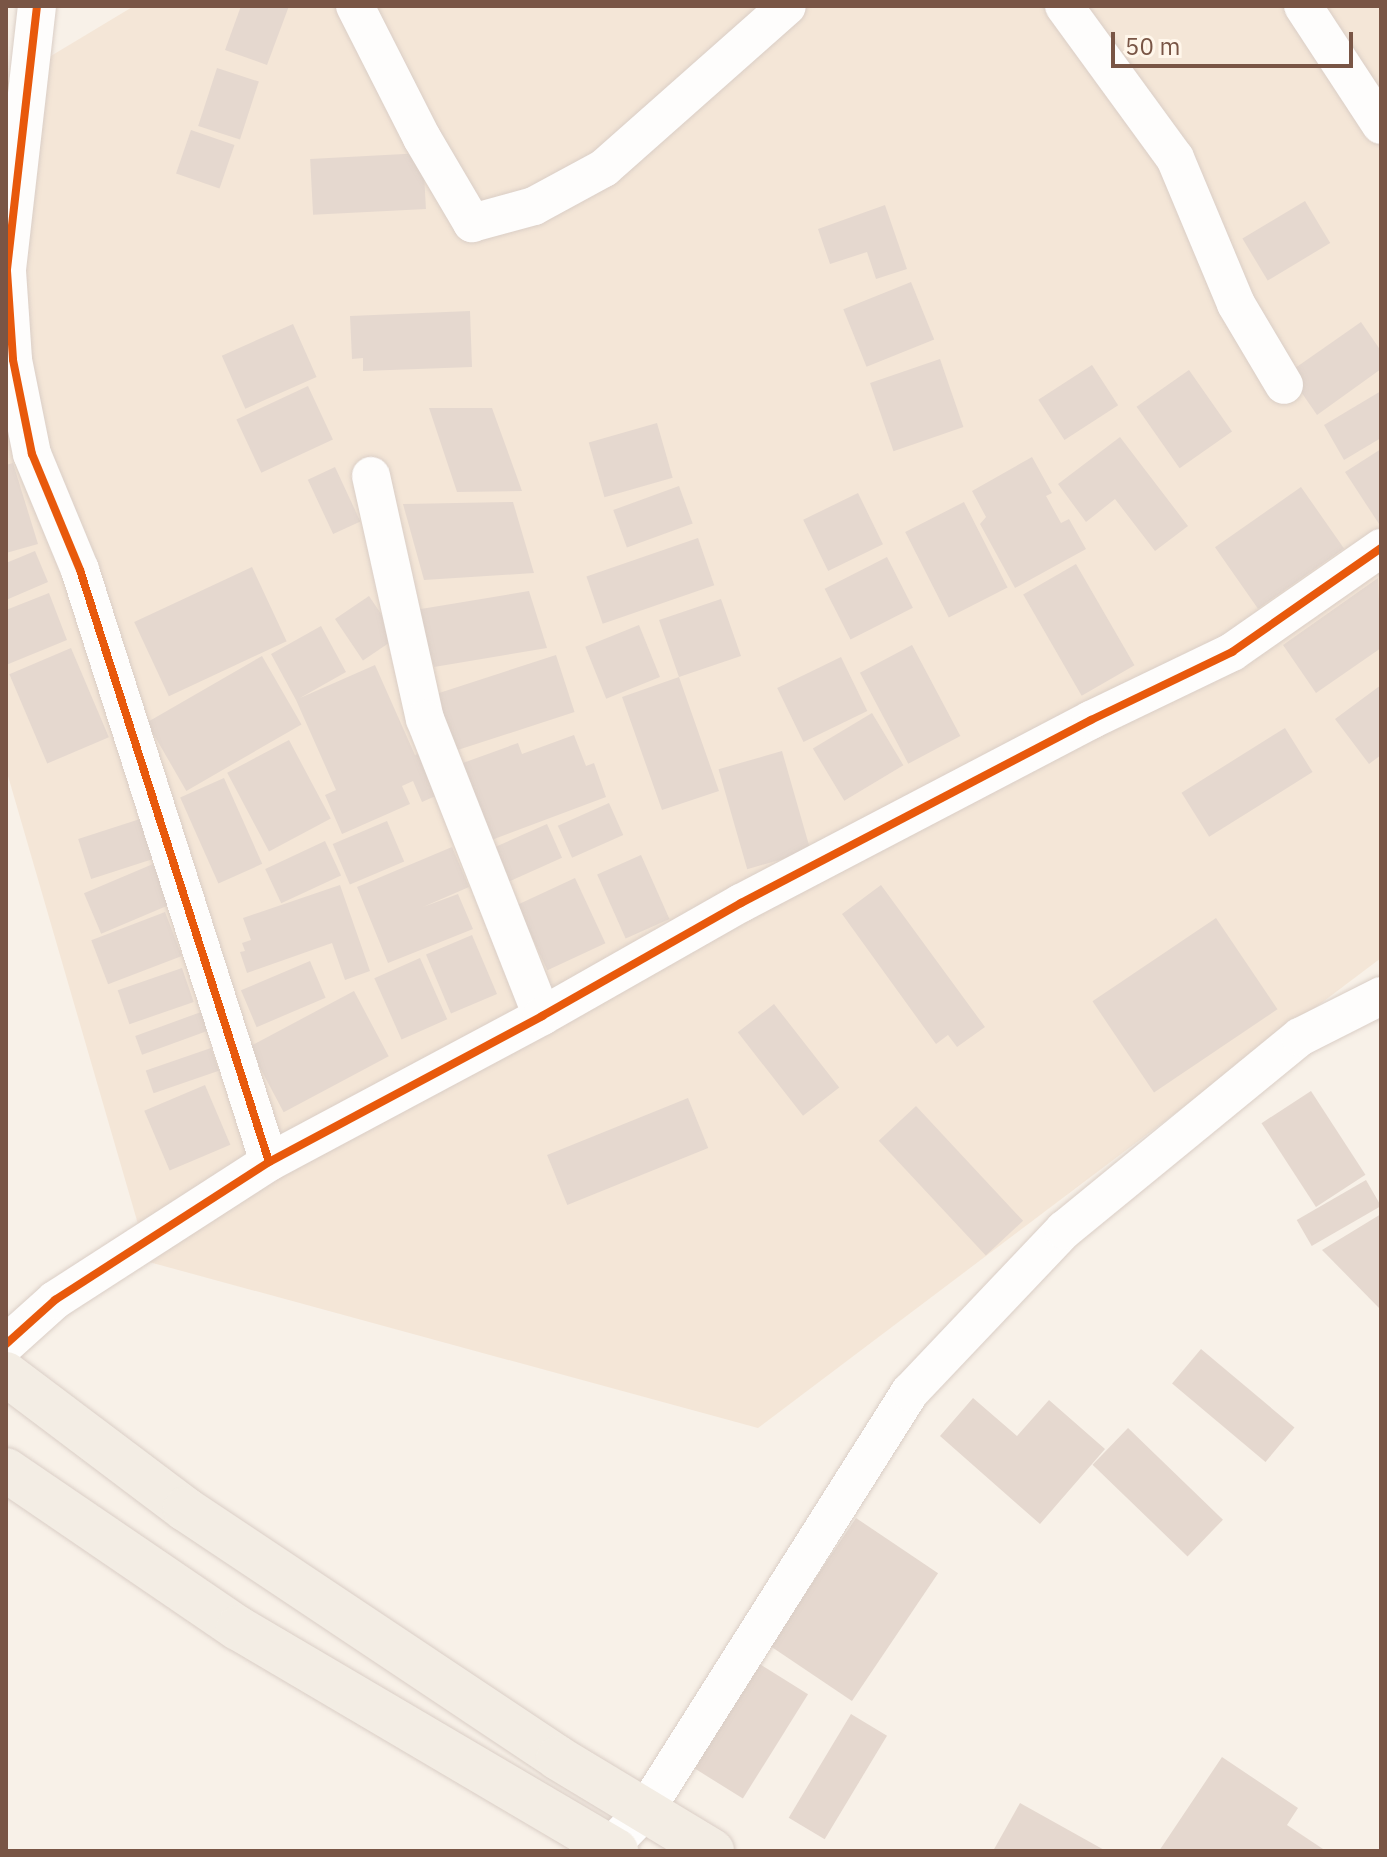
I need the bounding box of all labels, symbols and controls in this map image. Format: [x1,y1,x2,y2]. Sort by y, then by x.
scale bar [1115,16,1357,66]
text: 50 m [1125,30,1180,62]

